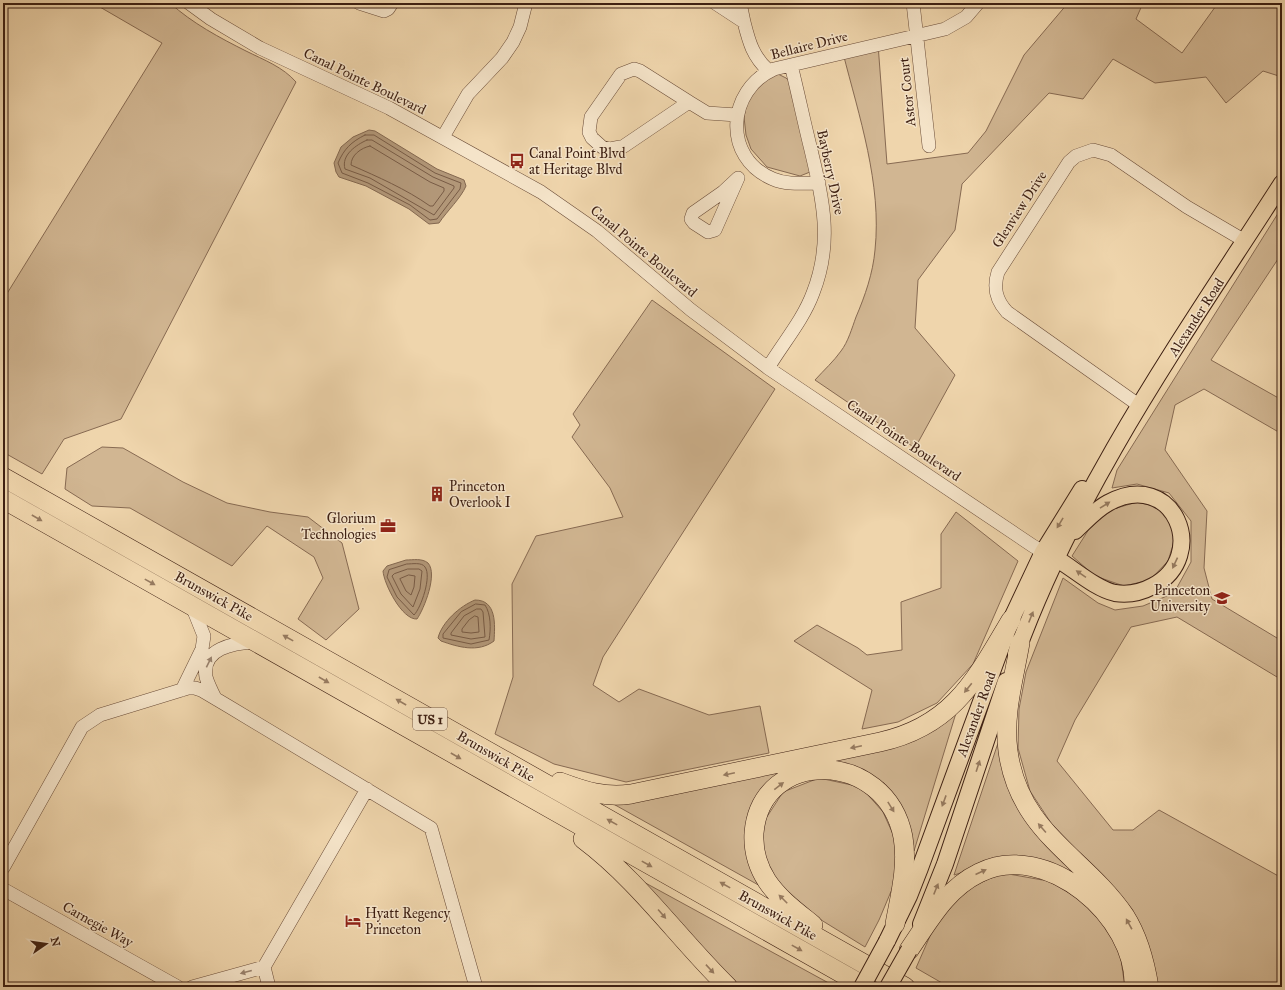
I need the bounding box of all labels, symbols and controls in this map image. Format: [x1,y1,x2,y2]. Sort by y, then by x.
street label: Bellaire Drive [769,28,850,63]
street label: Canal Pointe Boulevard [301,44,429,118]
street label: Astor Court [895,57,920,128]
street label: Bayberry Drive [813,128,848,216]
place label: Canal Point Blvd at Heritage Blvd [529,145,625,178]
bus stop icon: Canal Point Blvd at Heritage Blvd [508,152,526,170]
street label: Glenview Drive [988,168,1051,251]
street label: Canal Pointe Boulevard [587,202,700,301]
street label: Alexander Road [1164,275,1228,360]
street label: Canal Pointe Boulevard [843,396,964,485]
place label: Princeton Overlook I [449,478,511,511]
building icon: Princeton Overlook I [428,485,446,503]
one-way arrow [1099,502,1111,509]
place label: Glorium Technologies [301,510,376,543]
one-way arrow [31,515,43,522]
office icon: Glorium Technologies [379,517,397,535]
one-way arrow [1057,517,1064,529]
one-way arrow [1172,558,1178,569]
street label: Brunswick Pike [172,568,256,625]
one-way arrow [1076,570,1086,578]
one-way arrow [144,579,156,586]
place label: Princeton University [1150,582,1210,615]
school or university icon: Princeton University [1213,589,1231,607]
one-way arrow [1028,611,1034,623]
one-way arrow [282,634,294,641]
one-way arrow [206,656,212,667]
street label: Alexander Road [953,669,1000,760]
one-way arrow [318,677,330,684]
one-way arrow [964,683,972,694]
one-way arrow [395,699,407,706]
road number: US 1 [413,708,447,730]
street label: Brunswick Pike [454,727,538,786]
one-way arrow [850,744,862,750]
one-way arrow [450,752,462,759]
one-way arrow [975,760,981,772]
one-way arrow [723,771,735,777]
one-way arrow [773,782,784,790]
one-way arrow [941,795,947,807]
one-way arrow [888,801,895,813]
one-way arrow [606,818,618,825]
one-way arrow [1037,823,1046,833]
one-way arrow [641,860,653,867]
one-way arrow [976,869,987,875]
one-way arrow [719,882,731,889]
one-way arrow [933,883,939,895]
street label: Brunswick Pike [736,887,820,944]
one-way arrow [778,894,788,904]
street label: Carnegie Way [59,898,136,951]
place label: Hyatt Regency Princeton [365,905,451,938]
one-way arrow [657,909,666,920]
hotel icon: Hyatt Regency Princeton [344,912,362,930]
one-way arrow [1126,918,1133,929]
north arrow [26,924,66,964]
text: N [48,936,63,949]
one-way arrow [791,945,803,952]
one-way arrow [706,964,715,974]
one-way arrow [239,969,251,975]

